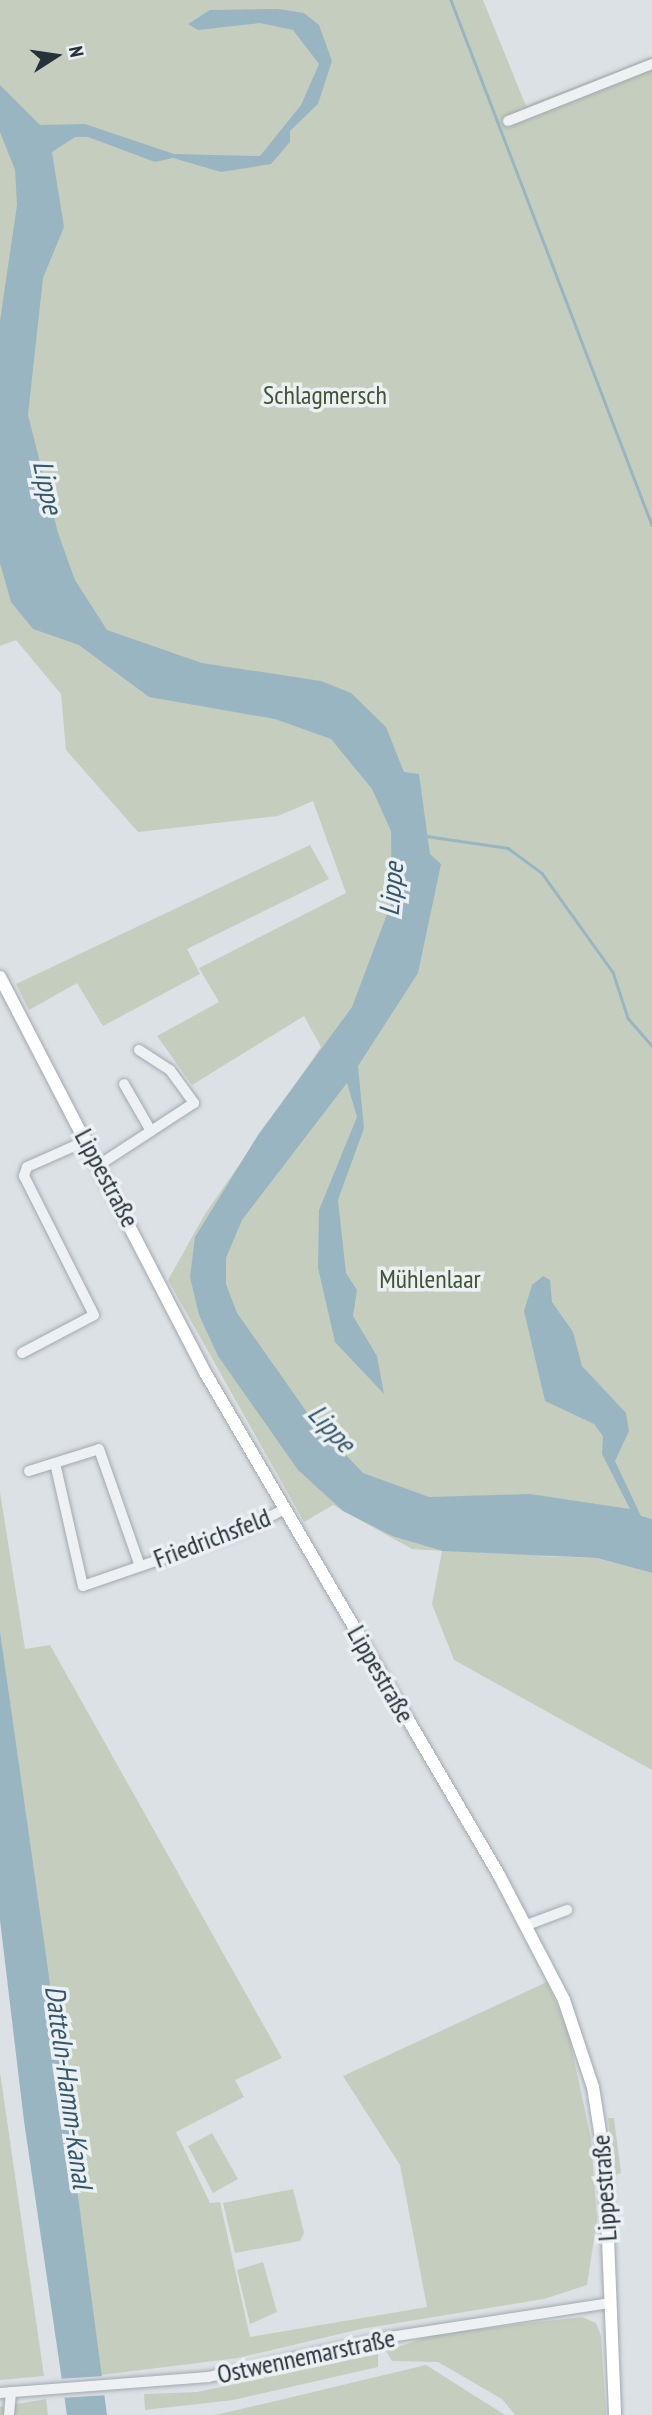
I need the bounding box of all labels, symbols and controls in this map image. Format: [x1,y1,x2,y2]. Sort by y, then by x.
north arrow [21,21,91,91]
text: N [64,44,89,59]
park label: Schlagmersch [263,379,387,411]
water label: Lippe [26,457,70,517]
water label: Lippe [372,861,410,917]
street label: Lippestraße [68,1124,146,1232]
park label: Mühlenlaar [379,1263,481,1295]
water label: Lippe [301,1397,363,1459]
street label: Friedrichsfeld [149,1502,275,1574]
street label: Lippestraße [341,1620,421,1728]
water label: Datteln-Hamm-Kanal [38,1983,100,2191]
street label: Lippestraße [585,2134,623,2242]
street label: Ostwennemarstraße [214,2322,398,2390]

